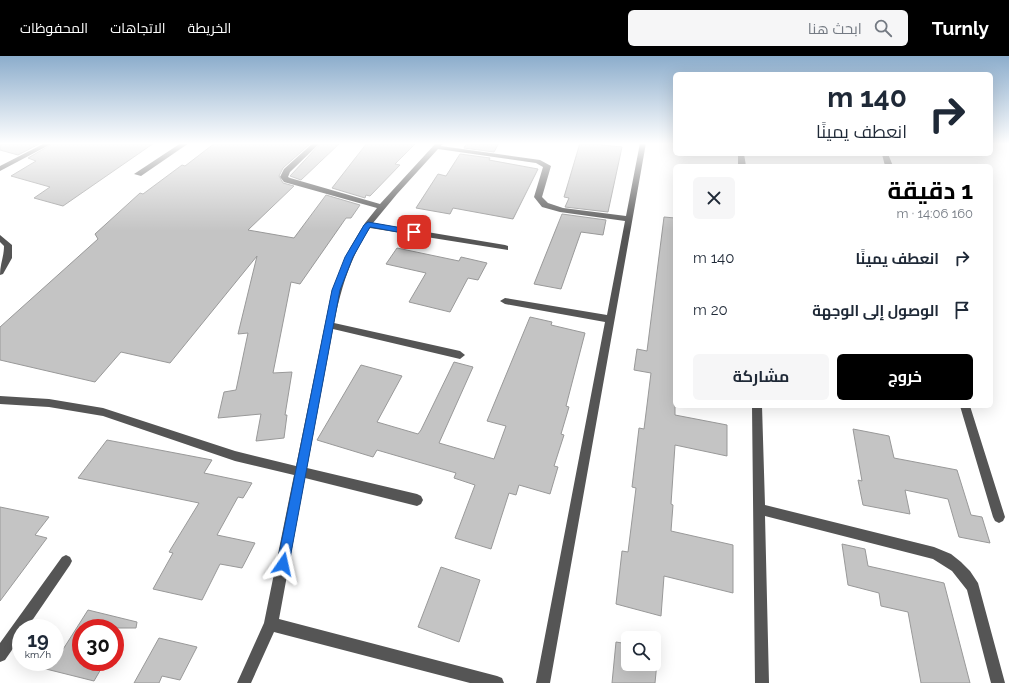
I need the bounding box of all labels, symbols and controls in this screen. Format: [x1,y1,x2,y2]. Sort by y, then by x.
search box [628,10,908,46]
icon: search [872,17,894,39]
text: Turnly [932,17,989,39]
text: المحفوظات [20,20,88,36]
text: الاتجاهات [110,20,166,36]
text: الخريطة [188,20,231,36]
text: ابحث هنا [808,20,862,38]
text: 140 m [827,81,907,114]
icon: right [921,88,973,140]
text: انعطف يمينًا [816,121,907,142]
text: 1 دقيقة [888,176,973,205]
button: close [693,177,735,219]
text: 160 m · 14:06 [896,206,973,221]
pin [397,215,431,249]
icon: arrive [403,221,425,243]
icon: right [951,247,973,269]
text: 140 m [693,249,734,267]
text: انعطف يمينًا [855,250,939,268]
icon: arrive [951,299,973,321]
text: 20 m [693,301,728,319]
text: الوصول إلى الوجهة [812,302,939,320]
button: مشاركة [693,354,829,400]
button: خروج [837,354,973,400]
position arrow [262,543,304,585]
speed limit sign: 30 [72,619,124,671]
text: 19 [27,628,49,652]
map controls [621,631,661,671]
button: search [621,631,661,671]
text: km/h [25,649,51,660]

